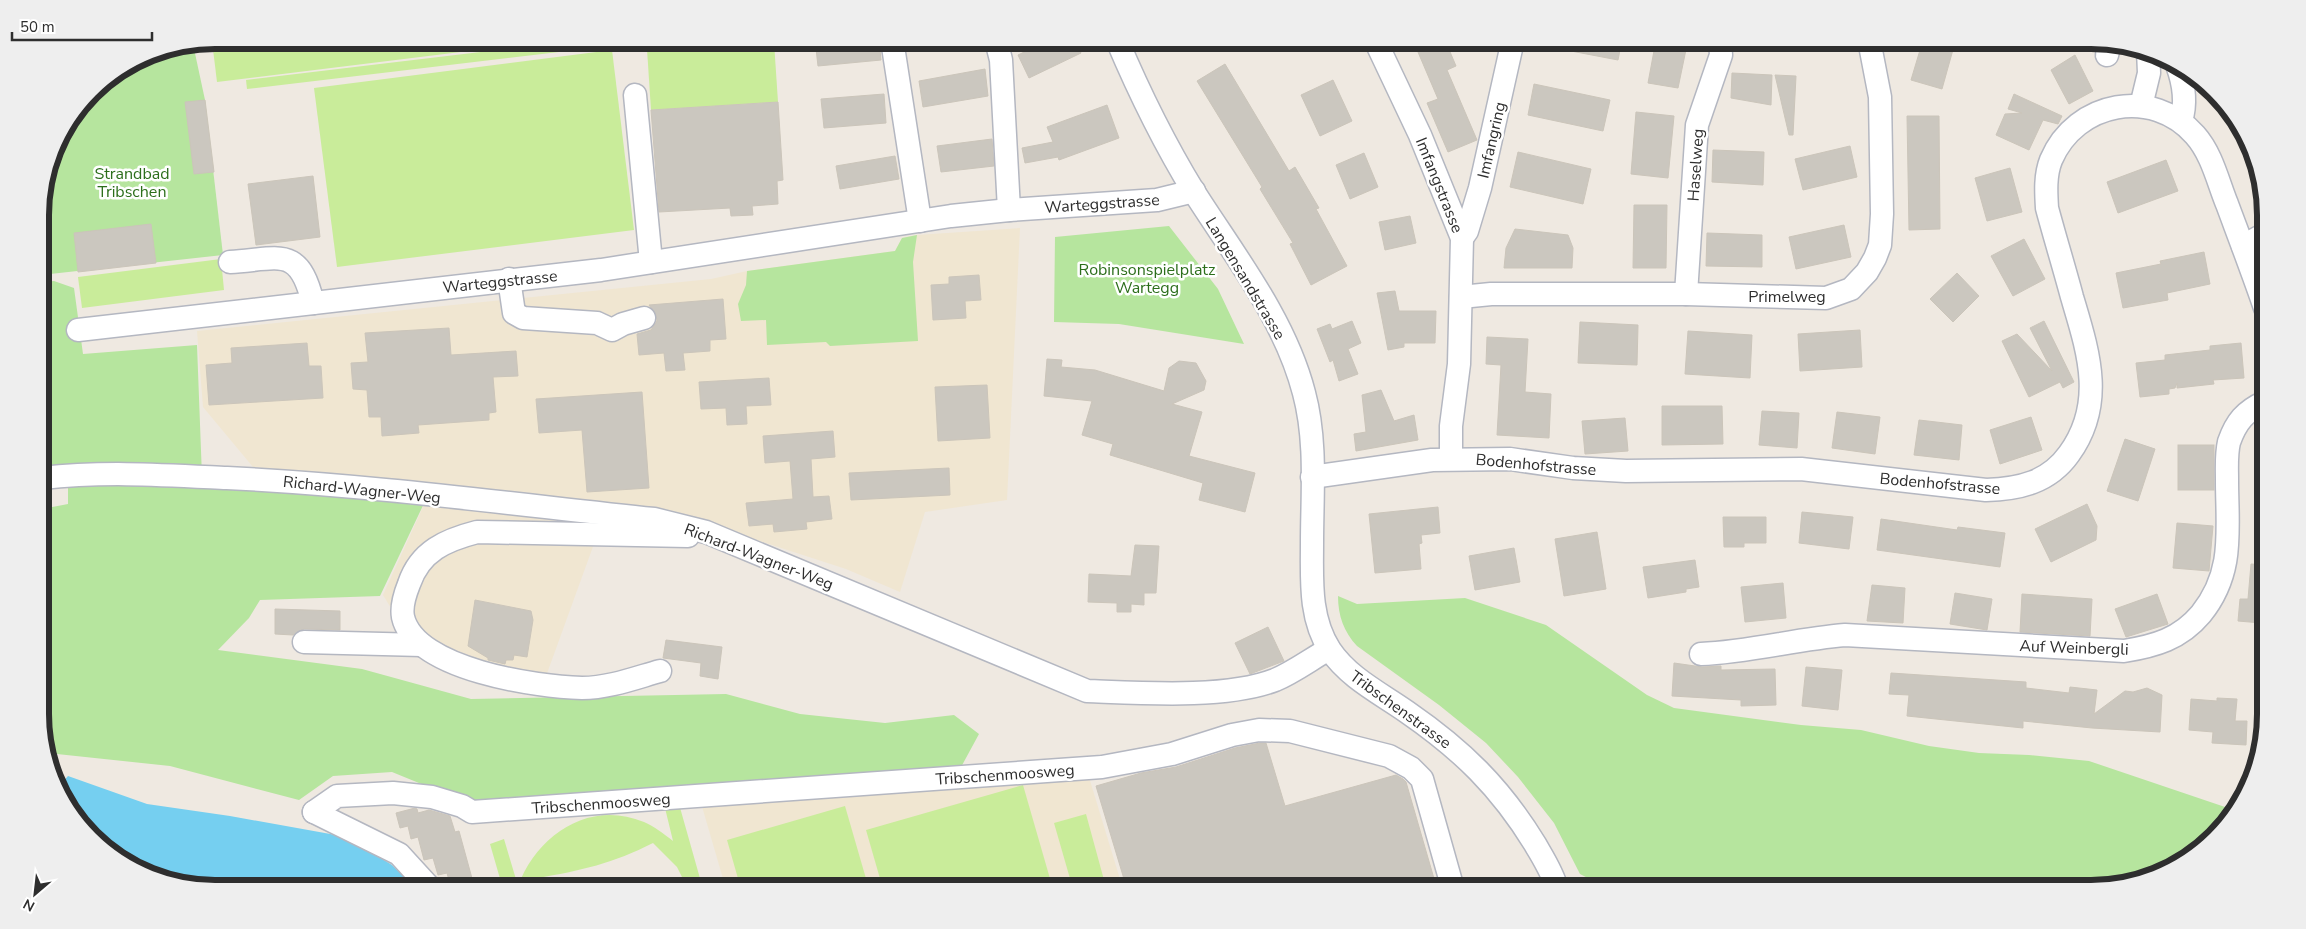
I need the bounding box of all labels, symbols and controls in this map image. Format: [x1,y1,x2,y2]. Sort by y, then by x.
scale bar [12,10,152,42]
text: 50 m [20,17,55,37]
street label: Imfangring [1472,100,1511,181]
street label: Haselweg [1682,128,1710,202]
street label: Imfangstrasse [1410,134,1468,236]
park label: Strandbad Tribschen [94,163,170,203]
street label: Warteggstrasse [1044,189,1160,219]
street label: Langensandstrasse [1200,213,1290,344]
park label: Robinsonspielplatz Wartegg [1079,259,1215,299]
street label: Warteggstrasse [442,265,559,299]
street label: Primelweg [1748,286,1826,308]
street label: Bodenhofstrasse [1475,449,1597,481]
street label: Bodenhofstrasse [1879,468,2001,500]
street label: Richard-Wagner-Weg [282,471,442,509]
street label: Richard-Wagner-Weg [681,518,837,596]
street label: Auf Weinbergli [2019,635,2129,661]
street label: Tribschenstrasse [1345,666,1456,754]
street label: Tribschenmoosweg [935,759,1075,791]
street label: Tribschenmoosweg [531,788,671,820]
north arrow [10,869,60,919]
text: N [20,894,38,916]

